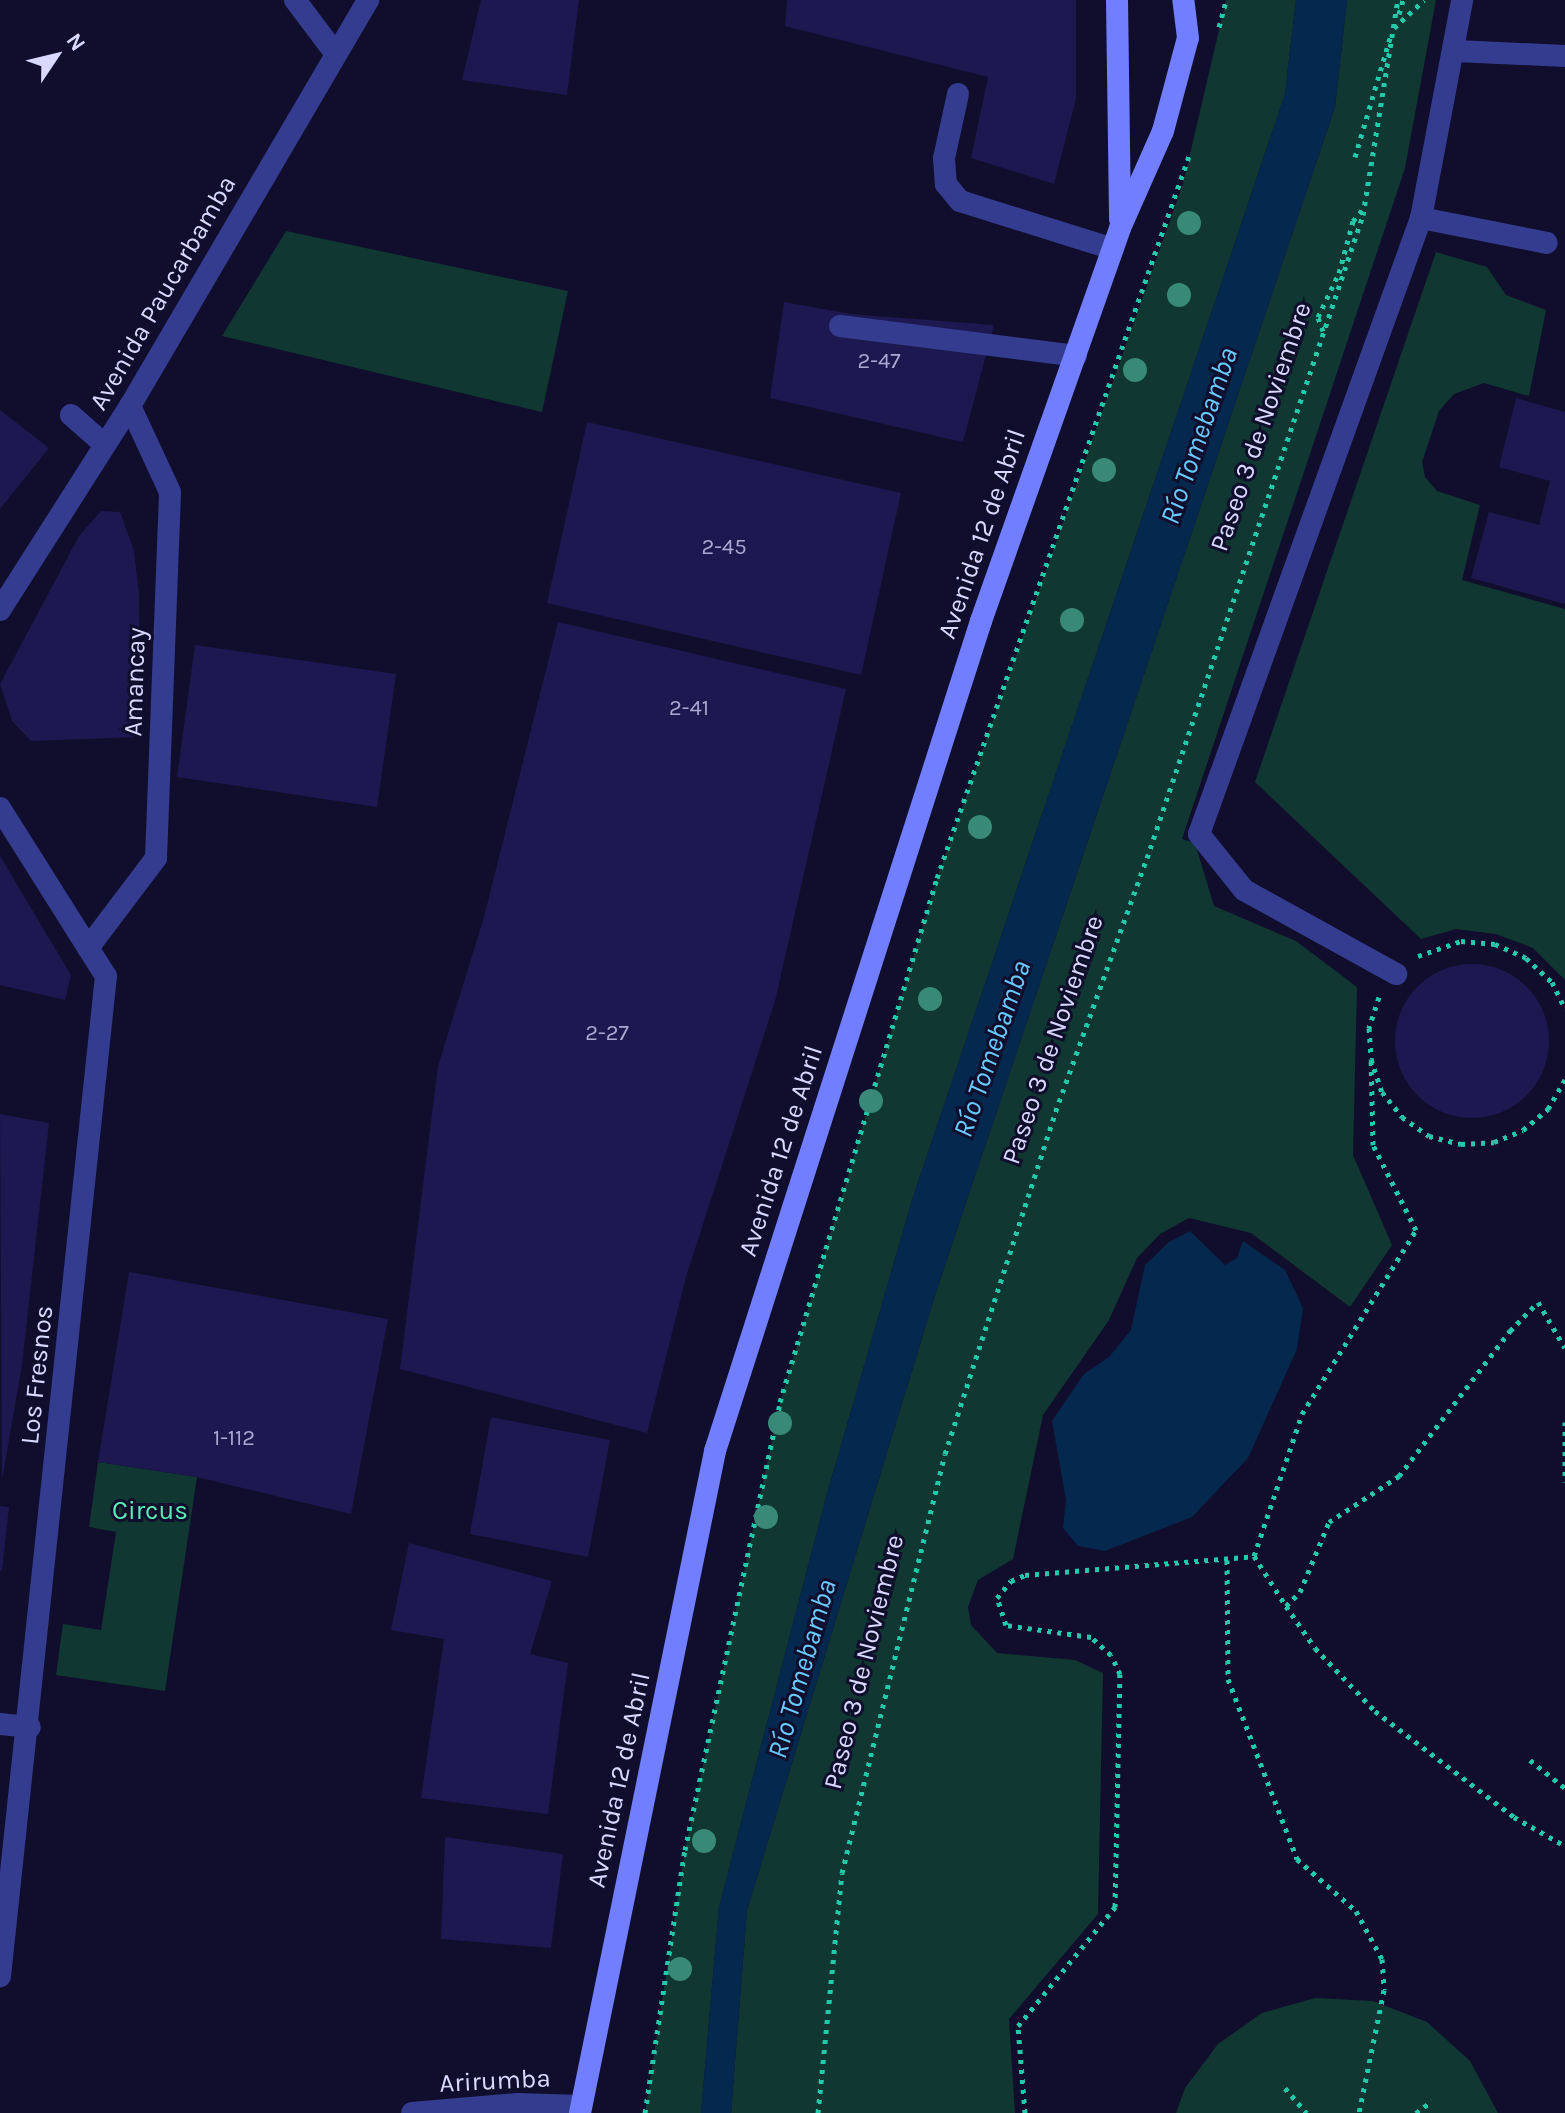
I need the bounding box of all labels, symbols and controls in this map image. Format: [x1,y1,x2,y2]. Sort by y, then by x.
north arrow [16,16,96,96]
text: N [60,28,91,56]
street label: Avenida Paucarbamba [83,170,243,416]
street label: Paseo 3 de Noviembre [1204,298,1318,556]
water label: Río Tomebamba [1153,343,1245,529]
house number: 2-47 [857,349,901,375]
street label: Avenida 12 de Abril [931,425,1033,643]
house number: 2-45 [701,535,747,561]
street label: Amancay [118,627,152,737]
house number: 2-41 [669,696,709,722]
street label: Paseo 3 de Noviembre [996,911,1110,1169]
water label: Río Tomebamba [946,956,1038,1142]
house number: 2-27 [585,1021,629,1047]
street label: Avenida 12 de Abril [732,1042,830,1260]
street label: Los Fresnos [14,1304,60,1446]
house number: 1-112 [213,1426,255,1452]
park label: Circus [112,1495,188,1527]
street label: Paseo 3 de Noviembre [817,1532,911,1792]
water label: Río Tomebamba [760,1576,844,1762]
street label: Avenida 12 de Abril [581,1669,657,1891]
street label: Arirumba [439,2063,551,2099]

